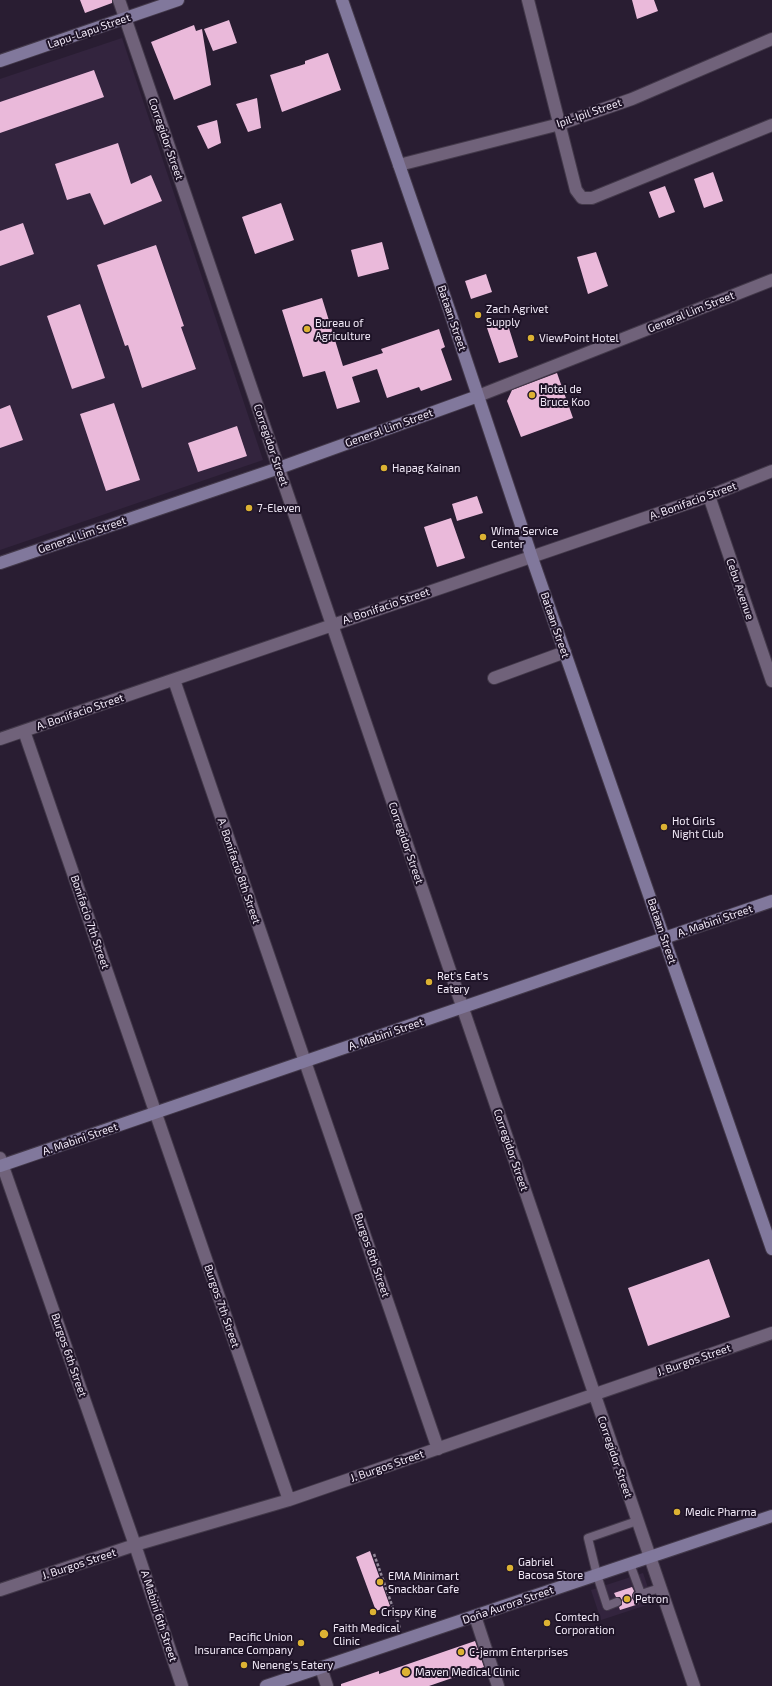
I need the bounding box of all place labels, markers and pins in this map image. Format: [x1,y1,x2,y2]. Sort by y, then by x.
place label: Zach Agrivet Supply [486,302,548,328]
marker: Zach Agrivet Supply [473,310,483,320]
place label: Bureau of Agriculture [315,316,371,342]
marker: Bureau of Agriculture [302,324,312,334]
place label: ViewPoint Hotel [539,331,619,345]
marker: ViewPoint Hotel [526,333,536,343]
place label: Hotel de Bruce Koo [540,382,590,408]
marker: Hotel de Bruce Koo [527,390,537,400]
place label: Hapag Kainan [392,461,460,475]
marker: Hapag Kainan [379,463,389,473]
place label: 7-Eleven [257,501,301,515]
marker: 7-Eleven [244,503,254,513]
place label: Wima Service Center [491,524,559,550]
marker: Wima Service Center [478,532,488,542]
place label: Hot Girls Night Club [672,814,724,840]
marker: Hot Girls Night Club [659,822,669,832]
place label: Ret's Eat's Eatery [437,969,488,995]
marker: Ret's Eat's Eatery [424,977,434,987]
place label: Medic Pharma [685,1505,756,1519]
marker: Medic Pharma [672,1507,682,1517]
place label: Gabriel Bacosa Store [518,1555,583,1581]
marker: Gabriel Bacosa Store [505,1563,515,1573]
place label: EMA Minimart Snackbar Cafe [388,1569,459,1595]
marker: EMA Minimart Snackbar Cafe [375,1577,385,1587]
place label: Petron [635,1592,668,1606]
marker: Petron [622,1594,632,1604]
place label: Crispy King [381,1605,436,1619]
marker: Crispy King [368,1607,378,1617]
place label: Comtech Corporation [555,1610,615,1636]
marker: Comtech Corporation [542,1618,552,1628]
place label: Faith Medical Clinic [333,1621,400,1647]
marker: Faith Medical Clinic [318,1628,330,1640]
place label: Pacific Union Insurance Company [195,1630,293,1656]
marker: Pacific Union Insurance Company [296,1638,306,1648]
place label: C-jemm Enterprises [469,1645,568,1659]
marker: C-jemm Enterprises [456,1647,466,1657]
place label: Neneng's Eatery [252,1658,333,1672]
marker: Neneng's Eatery [239,1660,249,1670]
place label: Maven Medical Clinic [415,1665,520,1679]
marker: Maven Medical Clinic [400,1666,412,1678]

